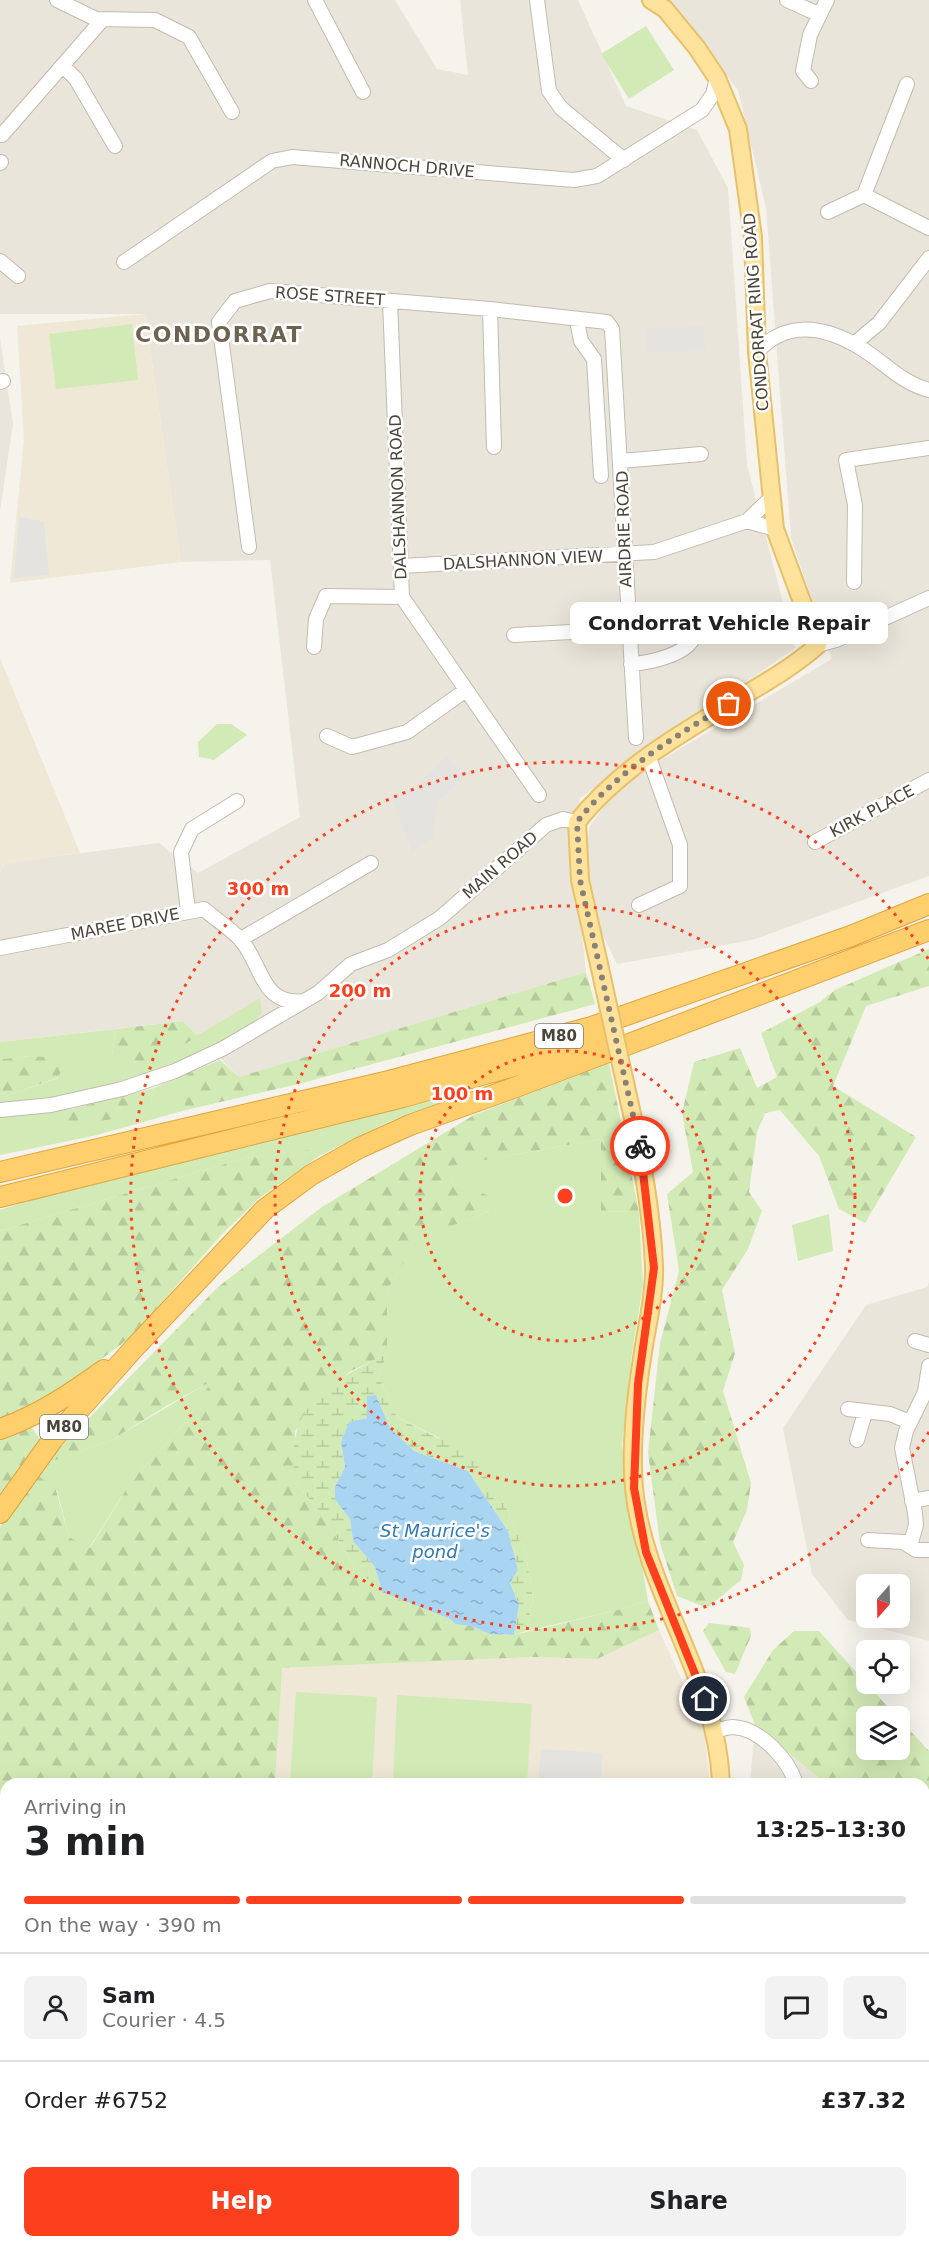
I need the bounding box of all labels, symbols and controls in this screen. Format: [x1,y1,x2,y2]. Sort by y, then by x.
street label: RANNOCH DRIVE [339,151,475,181]
street label: CONDORRAT RING ROAD [740,212,772,412]
street label: ROSE STREET [274,283,386,309]
district label: CONDORRAT [135,322,303,347]
street label: DALSHANNON ROAD [386,414,410,580]
street label: AIRDRIE ROAD [612,470,636,588]
street label: DALSHANNON VIEW [443,546,604,574]
callout: Condorrat Vehicle Repair [570,602,888,644]
text: Condorrat Vehicle Repair [588,611,870,635]
pin [703,678,754,729]
icon: bag [712,687,745,720]
street label: KIRK PLACE [827,781,917,841]
street label: MAIN ROAD [459,827,541,903]
text: 300 m [227,878,289,899]
street label: MAREE DRIVE [69,904,181,944]
text: 200 m [329,980,391,1001]
road number: M80 [535,1024,583,1048]
text: 100 m [431,1083,493,1104]
courier [610,1116,670,1176]
icon: bike [624,1130,657,1163]
centre of rings [555,1186,575,1206]
road number: M80 [40,1415,88,1439]
water label: St Maurice's pond [380,1520,490,1562]
north arrow [856,1574,910,1628]
map controls [856,1574,910,1760]
button: locate [856,1640,910,1694]
pin [679,1673,730,1724]
icon: home [688,1682,721,1715]
button: layers [856,1706,910,1760]
text: Arriving in [24,1795,127,1819]
text: 13:25–13:30 [755,1817,906,1842]
text: 3 min [24,1819,146,1864]
text: On the way · 390 m [24,1913,222,1937]
button: person [24,1976,87,2039]
button: chat [765,1976,828,2039]
button: phone [843,1976,906,2039]
text: Sam [102,1983,156,2008]
text: Courier · 4.5 [102,2008,226,2032]
text: Order #6752 [24,2088,168,2113]
text: £37.32 [821,2088,906,2113]
button: Help [24,2167,459,2236]
button: Share [471,2167,906,2236]

